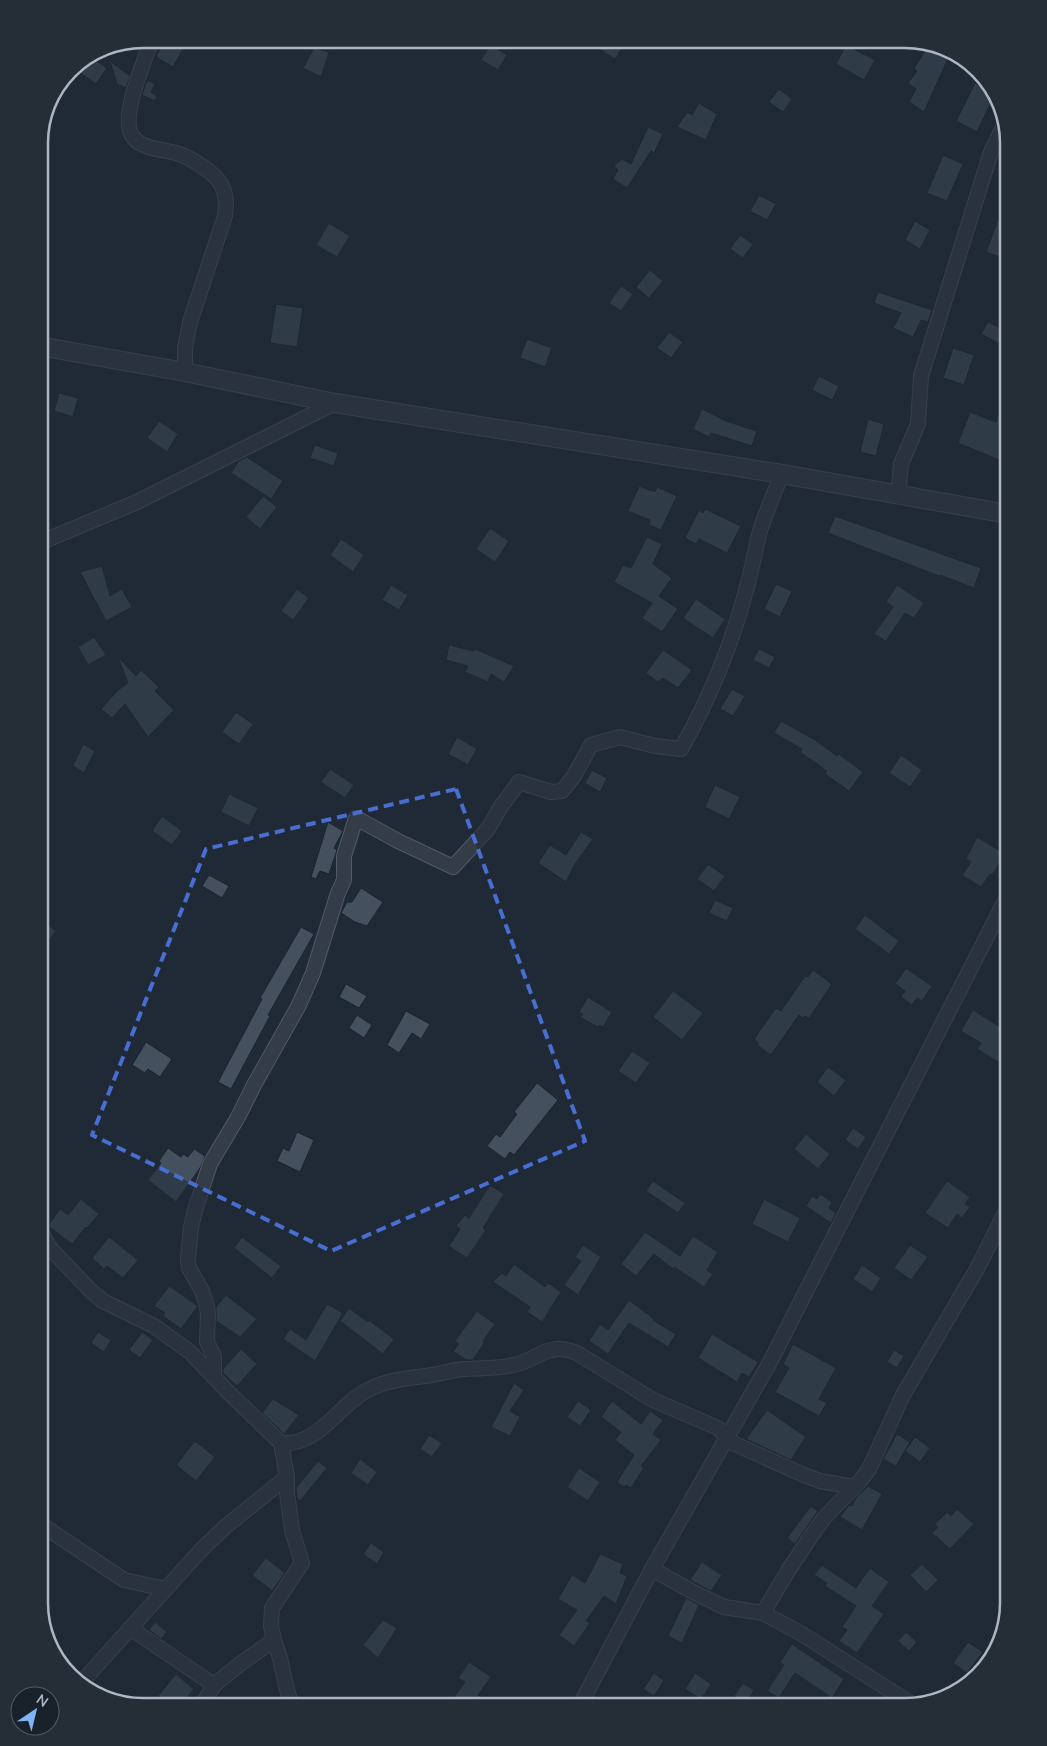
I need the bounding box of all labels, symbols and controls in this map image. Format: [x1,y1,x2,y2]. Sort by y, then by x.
north arrow [10,1686,60,1736]
text: N [33,1690,52,1711]

